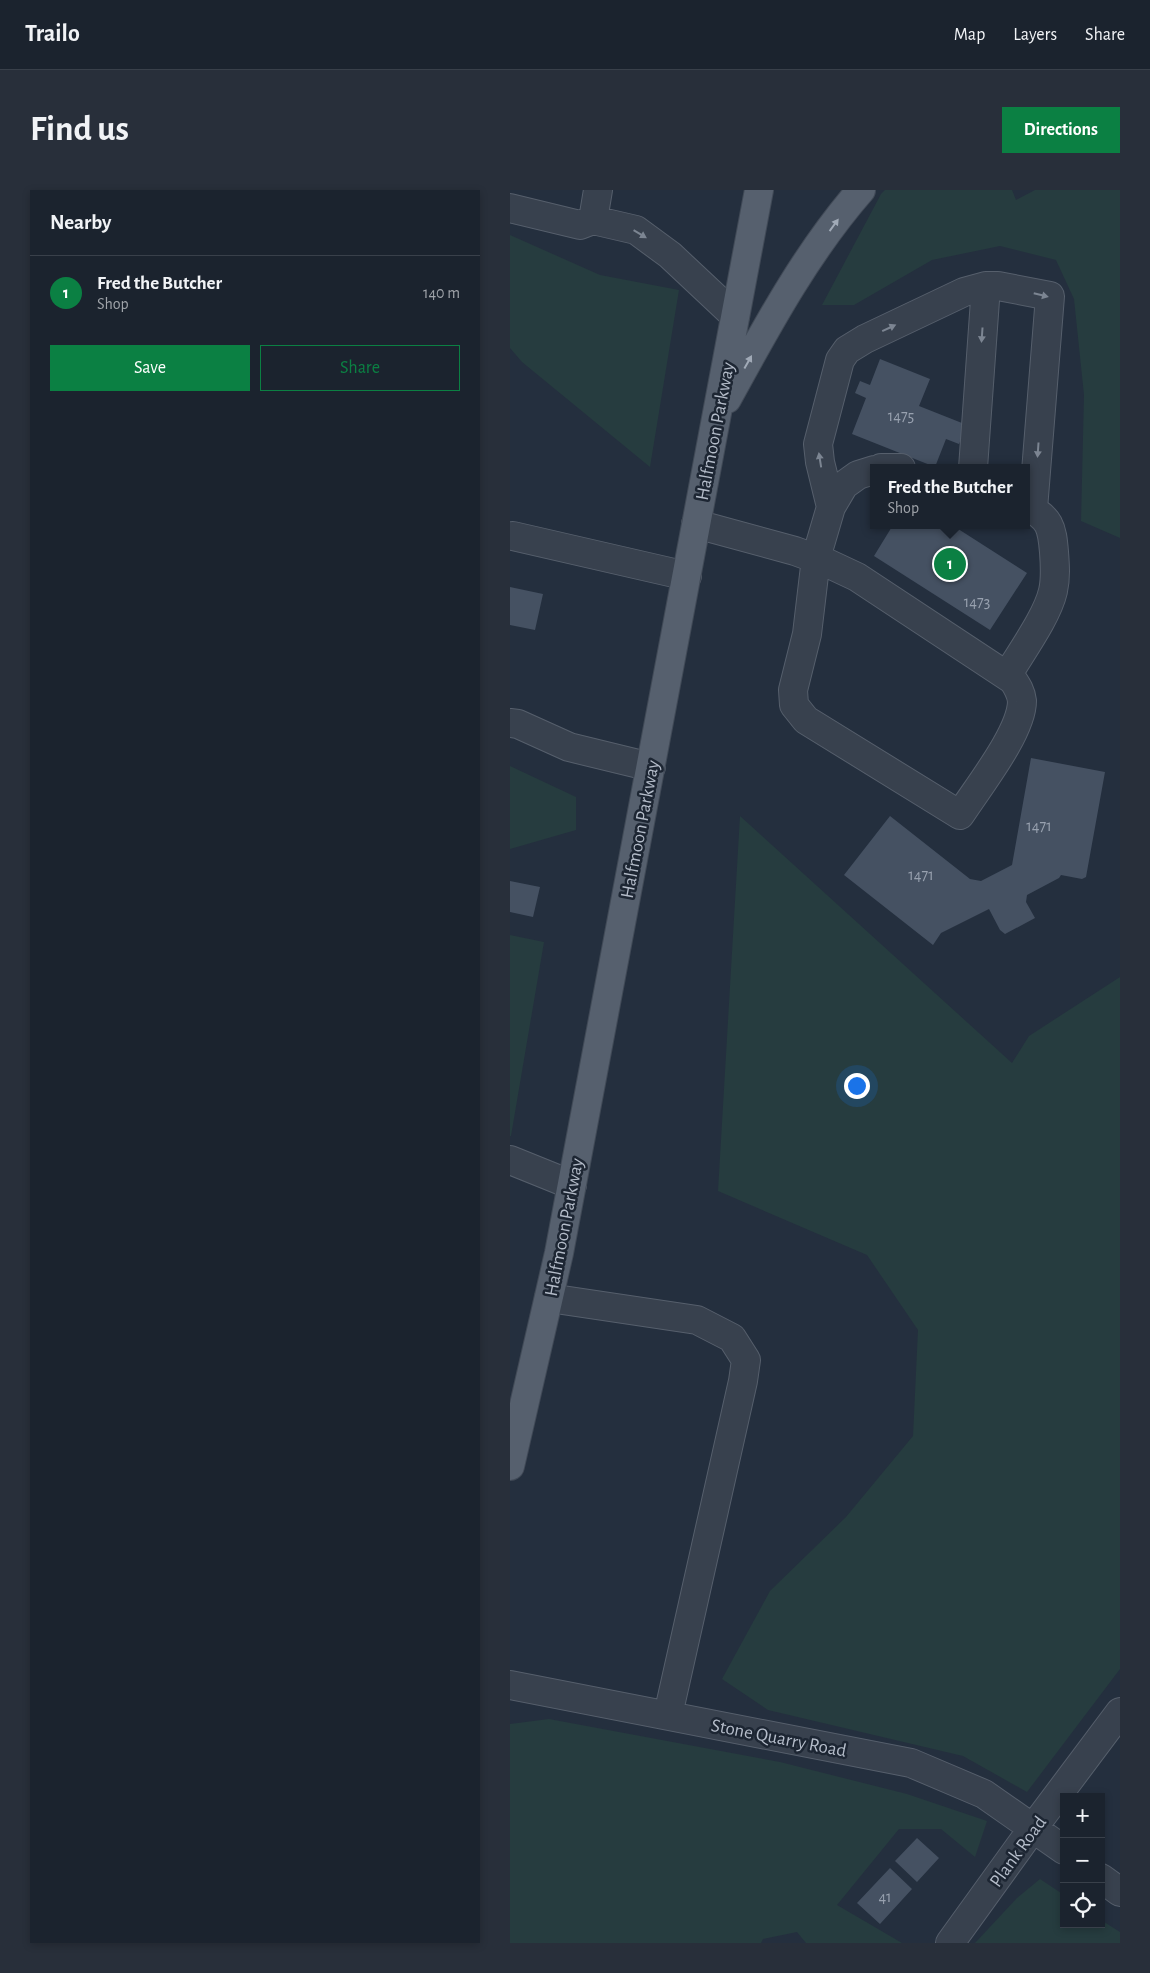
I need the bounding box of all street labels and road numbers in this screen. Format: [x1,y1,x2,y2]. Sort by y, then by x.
street label: Halfmoon Parkway [693,361,738,502]
street label: Halfmoon Parkway [618,759,663,900]
street label: Halfmoon Parkway [542,1157,587,1298]
street label: Stone Quarry Road [709,1716,848,1761]
street label: Plank Road [986,1813,1050,1891]

